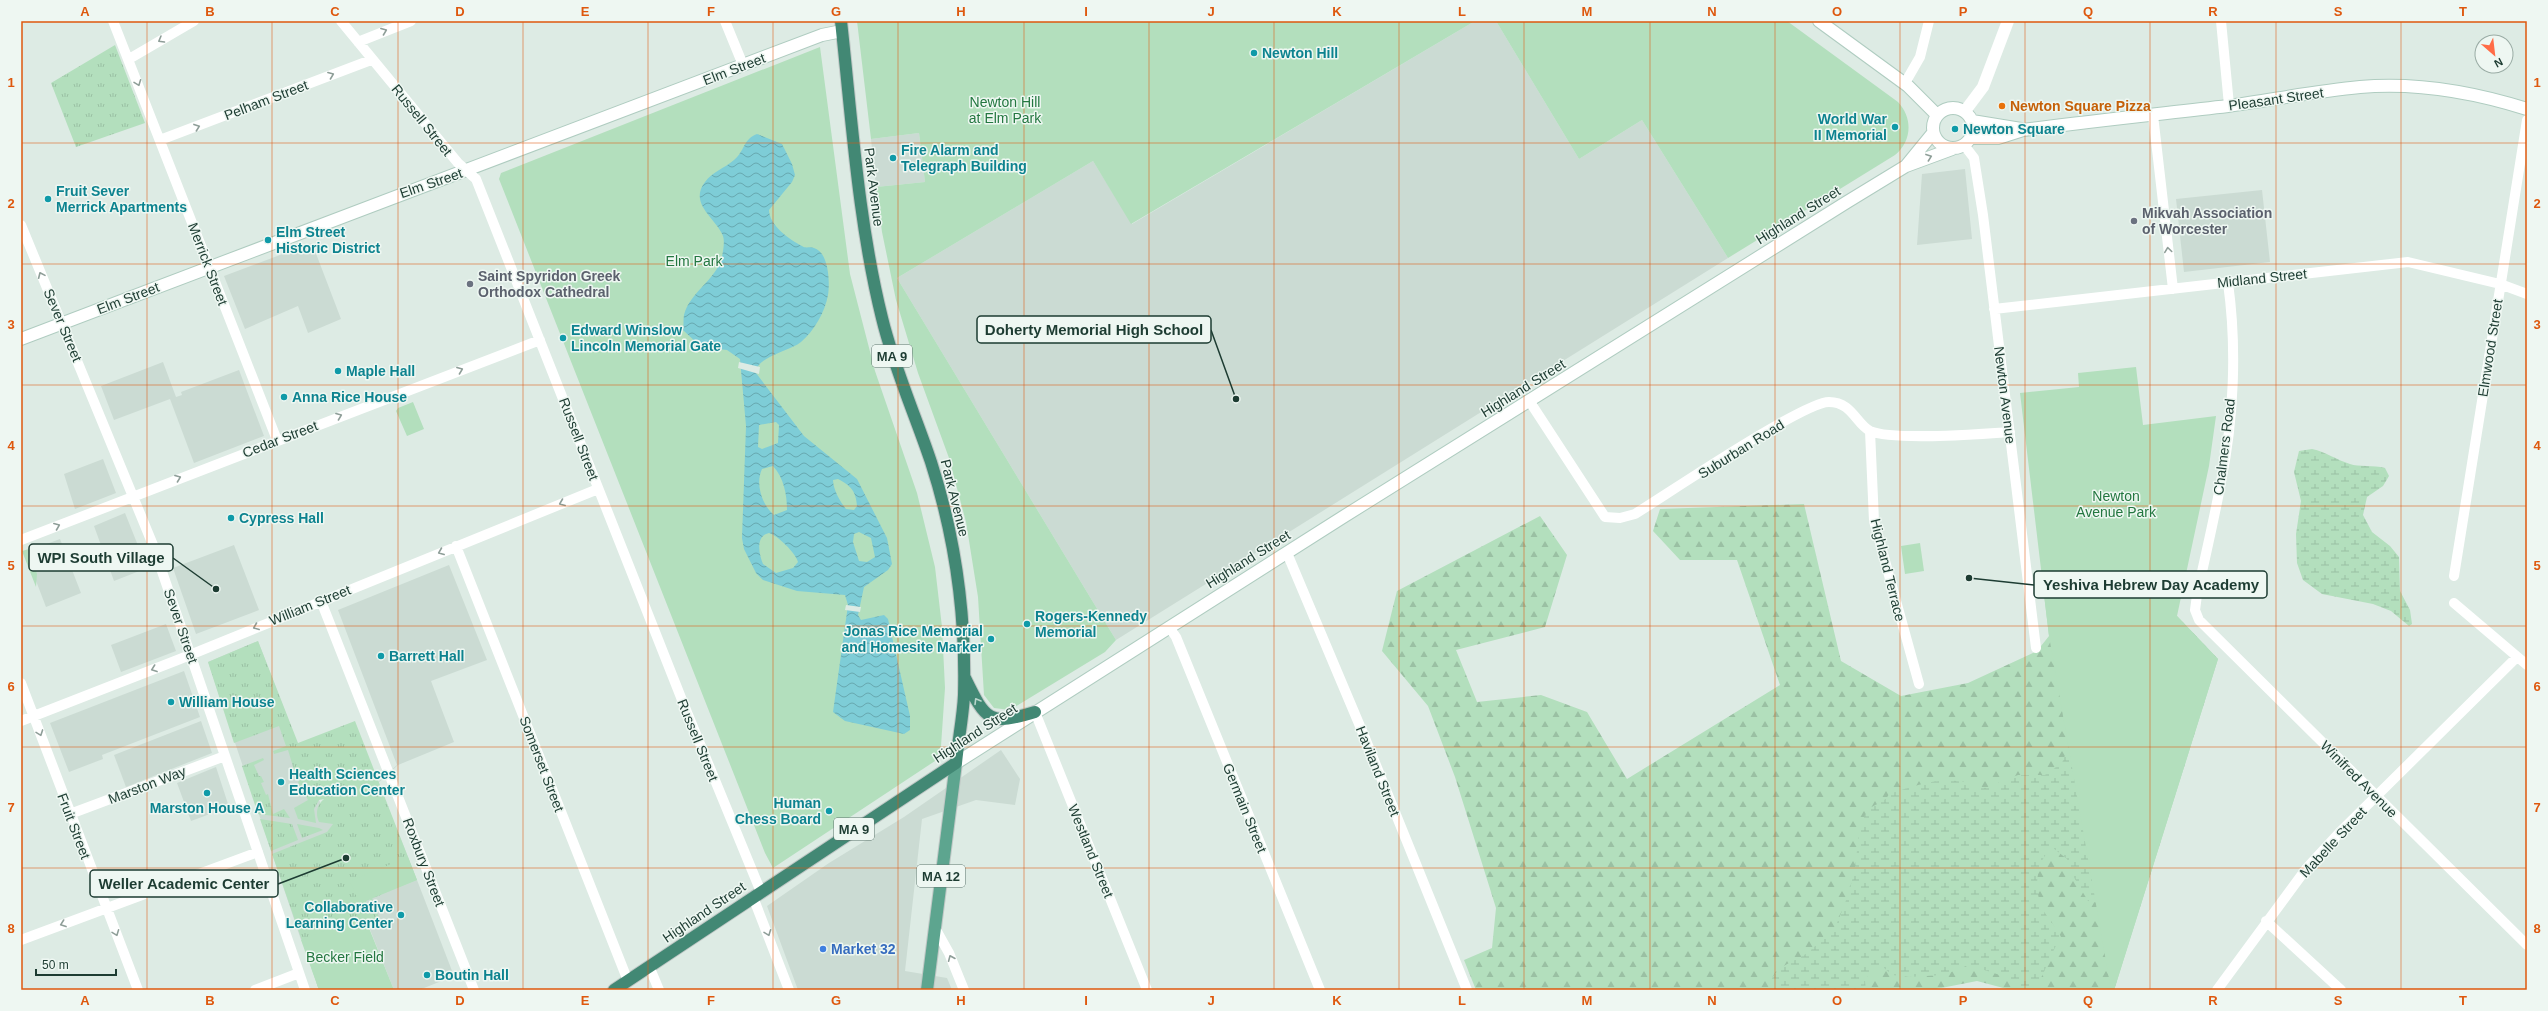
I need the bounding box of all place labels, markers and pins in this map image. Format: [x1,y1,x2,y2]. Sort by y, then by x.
place label: Newton Hill [1262,45,1338,61]
marker: Newton Hill [1249,48,1259,58]
place label: Newton Square Pizza [2010,98,2151,114]
marker: Newton Square Pizza [1997,101,2007,111]
place label: World War II Memorial [1814,111,1888,143]
place label: Newton Square [1963,121,2065,137]
marker: World War II Memorial [1890,122,1900,132]
marker: Newton Square [1950,124,1960,134]
place label: Fire Alarm and Telegraph Building [901,142,1027,174]
marker: Fire Alarm and Telegraph Building [888,153,898,163]
place label: Fruit Sever Merrick Apartments [56,183,187,215]
marker: Fruit Sever Merrick Apartments [43,194,53,204]
place label: Mikvah Association of Worcester [2142,205,2272,237]
marker: Mikvah Association of Worcester [2129,216,2139,226]
place label: Elm Street Historic District [276,224,381,256]
marker: Elm Street Historic District [263,235,273,245]
place label: Saint Spyridon Greek Orthodox Cathedral [478,268,621,300]
marker: Saint Spyridon Greek Orthodox Cathedral [465,279,475,289]
callout: Doherty Memorial High School [977,316,1211,343]
place label: Edward Winslow Lincoln Memorial Gate [571,322,721,354]
marker: Edward Winslow Lincoln Memorial Gate [558,333,568,343]
place label: Maple Hall [346,363,415,379]
marker: Maple Hall [333,366,343,376]
place label: Anna Rice House [292,389,407,405]
marker: Anna Rice House [279,392,289,402]
place label: Cypress Hall [239,510,324,526]
marker: Cypress Hall [226,513,236,523]
callout: WPI South Village [29,544,173,571]
callout: Yeshiva Hebrew Day Academy [2034,571,2267,598]
place label: Rogers-Kennedy Memorial [1035,608,1147,640]
marker: Rogers-Kennedy Memorial [1022,619,1032,629]
place label: Jonas Rice Memorial and Homesite Marker [841,623,984,655]
marker: Jonas Rice Memorial and Homesite Marker [986,634,996,644]
place label: Barrett Hall [389,648,464,664]
marker: Barrett Hall [376,651,386,661]
place label: William House [179,694,275,710]
marker: William House [166,697,176,707]
place label: Health Sciences Education Center [289,766,405,798]
marker: Health Sciences Education Center [276,777,286,787]
marker: Marston House A [202,788,212,798]
place label: Human Chess Board [735,795,821,827]
place label: Marston House A [150,800,264,816]
marker: Human Chess Board [824,806,834,816]
callout: Weller Academic Center [90,870,278,897]
place label: Collaborative Learning Center [286,899,394,931]
marker: Collaborative Learning Center [396,910,406,920]
place label: Market 32 [831,941,896,957]
marker: Market 32 [818,944,828,954]
place label: Boutin Hall [435,967,509,983]
marker: Boutin Hall [422,970,432,980]

